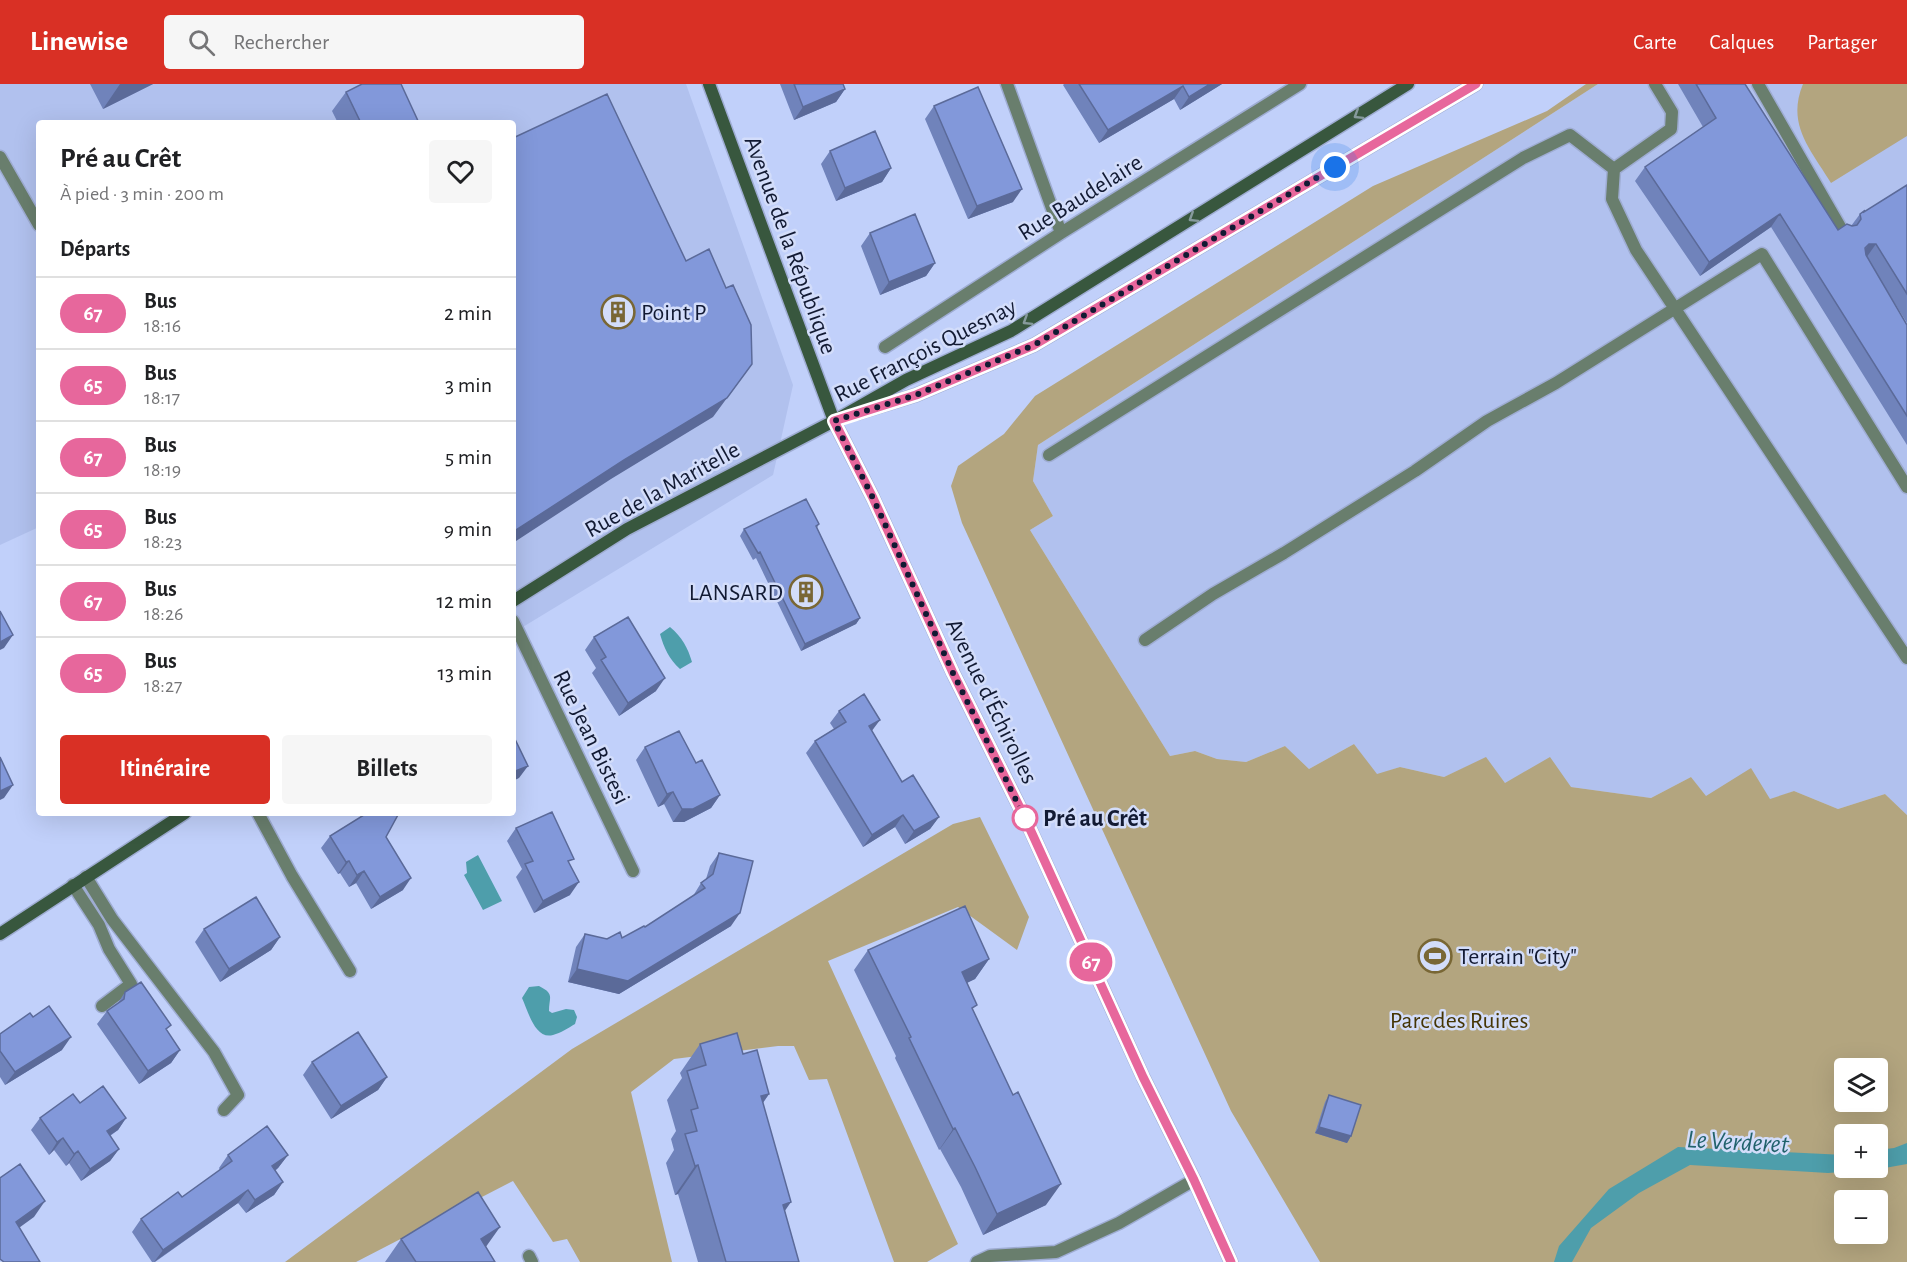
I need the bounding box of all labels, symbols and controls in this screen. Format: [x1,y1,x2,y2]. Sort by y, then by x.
search box [164,15,584,69]
icon: search [185,26,218,59]
text: Linewise [30,28,128,56]
text: Rechercher [233,31,329,53]
text: Carte [1633,32,1677,53]
text: Calques [1710,32,1774,53]
text: Partager [1807,32,1877,53]
one-way arrow [1354,107,1364,119]
street label: Avenue de la République [739,133,841,357]
button: heart [429,140,492,203]
text: Pré au Crêt [60,145,181,173]
street label: Rue Baudelaire [1014,150,1147,245]
your location [1320,152,1350,182]
text: À pied · 3 min · 200 m [60,184,224,204]
one-way arrow [1189,211,1200,222]
text: Départs [60,238,130,260]
text: Bus [144,290,177,312]
building icon: Point P [600,294,636,330]
street label: Rue François Quesnay [830,295,1020,407]
place label: Point P [641,301,707,325]
text: 2 min [444,302,492,324]
text: 67 [83,303,103,324]
one-way arrow [1023,314,1033,326]
text: 18:16 [144,316,181,336]
text: Bus [144,362,177,384]
text: 3 min [445,374,492,396]
text: 65 [83,375,103,396]
text: 18:17 [144,388,180,408]
text: Bus [144,434,177,456]
street label: Rue de la Maritelle [581,437,744,542]
text: 5 min [445,446,492,468]
text: 67 [83,447,103,468]
text: 18:19 [144,460,181,480]
text: Bus [144,506,177,528]
text: 9 min [444,518,492,540]
text: 65 [83,519,103,540]
text: 18:23 [144,532,182,552]
building icon: LANSARD [788,574,824,610]
text: Bus [144,578,177,600]
place label: LANSARD [689,581,783,605]
text: 12 min [437,590,492,612]
text: 67 [83,591,103,612]
text: 18:26 [144,604,183,624]
street label: Avenue d'Échirolles [941,614,1043,788]
text: Bus [144,650,177,672]
text: 13 min [437,662,492,684]
text: 65 [83,663,103,684]
street label: Rue Jean Bistesi [548,667,634,808]
text: 18:27 [144,676,182,696]
button: Itinéraire [60,735,270,804]
button: Billets [282,735,492,804]
marker: Pré au Crêt [1012,805,1038,831]
place label: Pré au Crêt [1043,807,1147,831]
sports icon: Terrain "City" [1417,938,1453,974]
line badge: 67 [1064,942,1118,982]
place label: Terrain "City" [1458,945,1577,969]
text: 67 [1081,952,1101,973]
park label: Parc des Ruires [1390,1009,1528,1033]
map controls [1834,1058,1888,1244]
button: layers [1834,1058,1888,1112]
button: + [1834,1124,1888,1178]
water label: Le Verderet [1686,1126,1790,1158]
button: − [1834,1190,1888,1244]

